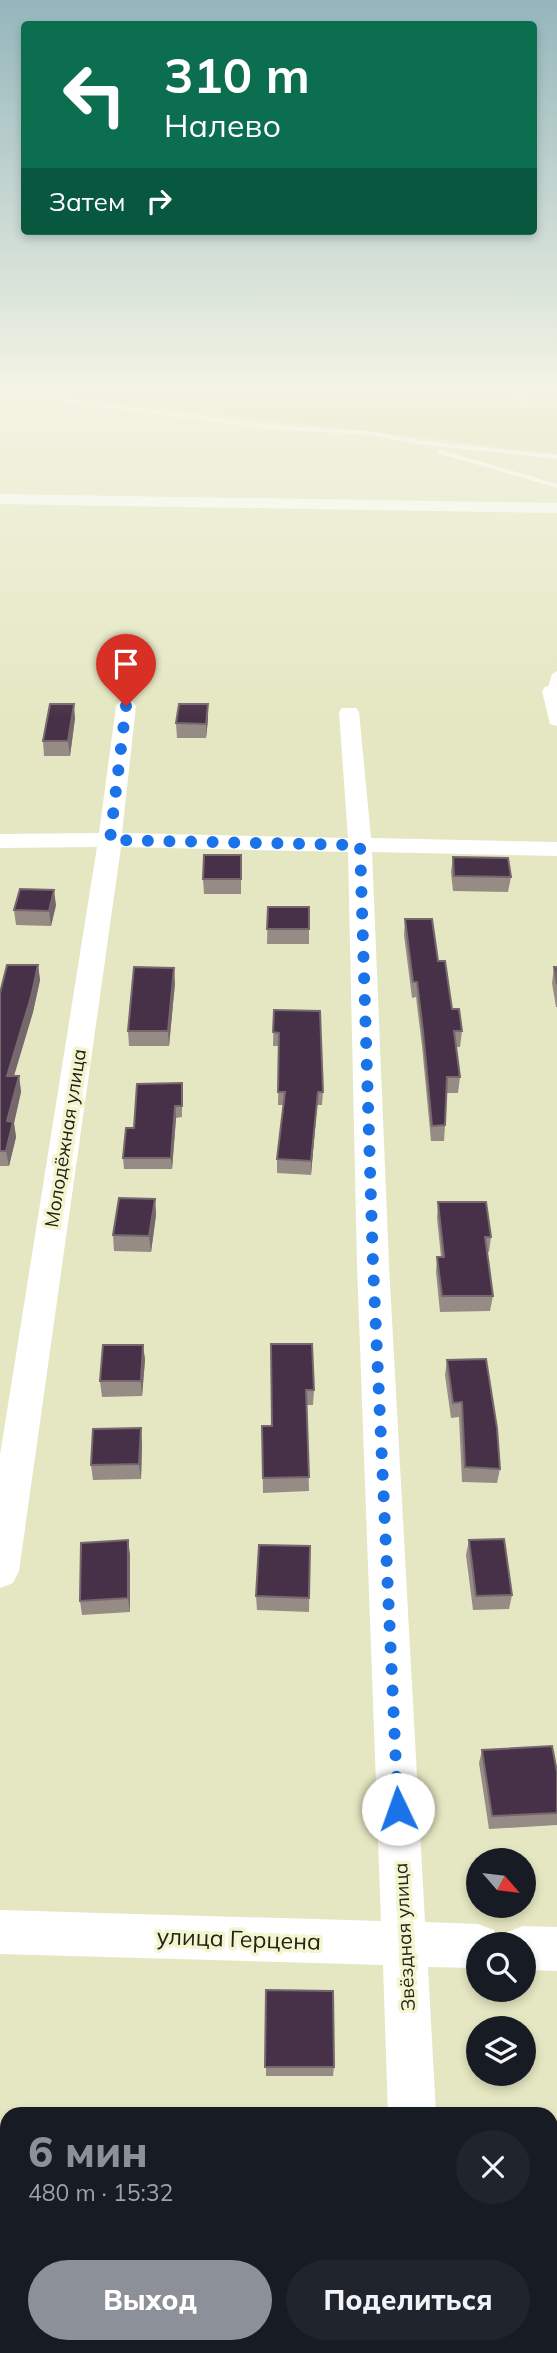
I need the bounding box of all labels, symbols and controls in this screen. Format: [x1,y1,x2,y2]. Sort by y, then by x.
text: 310 m [164,44,310,105]
icon: left [49,49,140,140]
text: Налево [164,105,281,145]
icon: right [140,182,178,220]
text: Затем [49,185,126,218]
pin [96,634,156,706]
icon: arrive [107,645,145,683]
street label: Молодёжная улица [39,1047,91,1229]
position arrow [361,1772,435,1846]
north arrow [466,1848,536,1918]
map controls [466,1848,536,2086]
street label: Звёздная улица [388,1862,420,2012]
street label: улица Герцена [156,1921,322,1956]
button: search [466,1932,536,2002]
button: layers [466,2016,536,2086]
text: 6 мин [28,2125,148,2178]
button: close [456,2130,530,2204]
text: 480 m · 15:32 [28,2178,173,2207]
button: Выход [28,2260,272,2340]
button: Поделиться [286,2260,530,2340]

